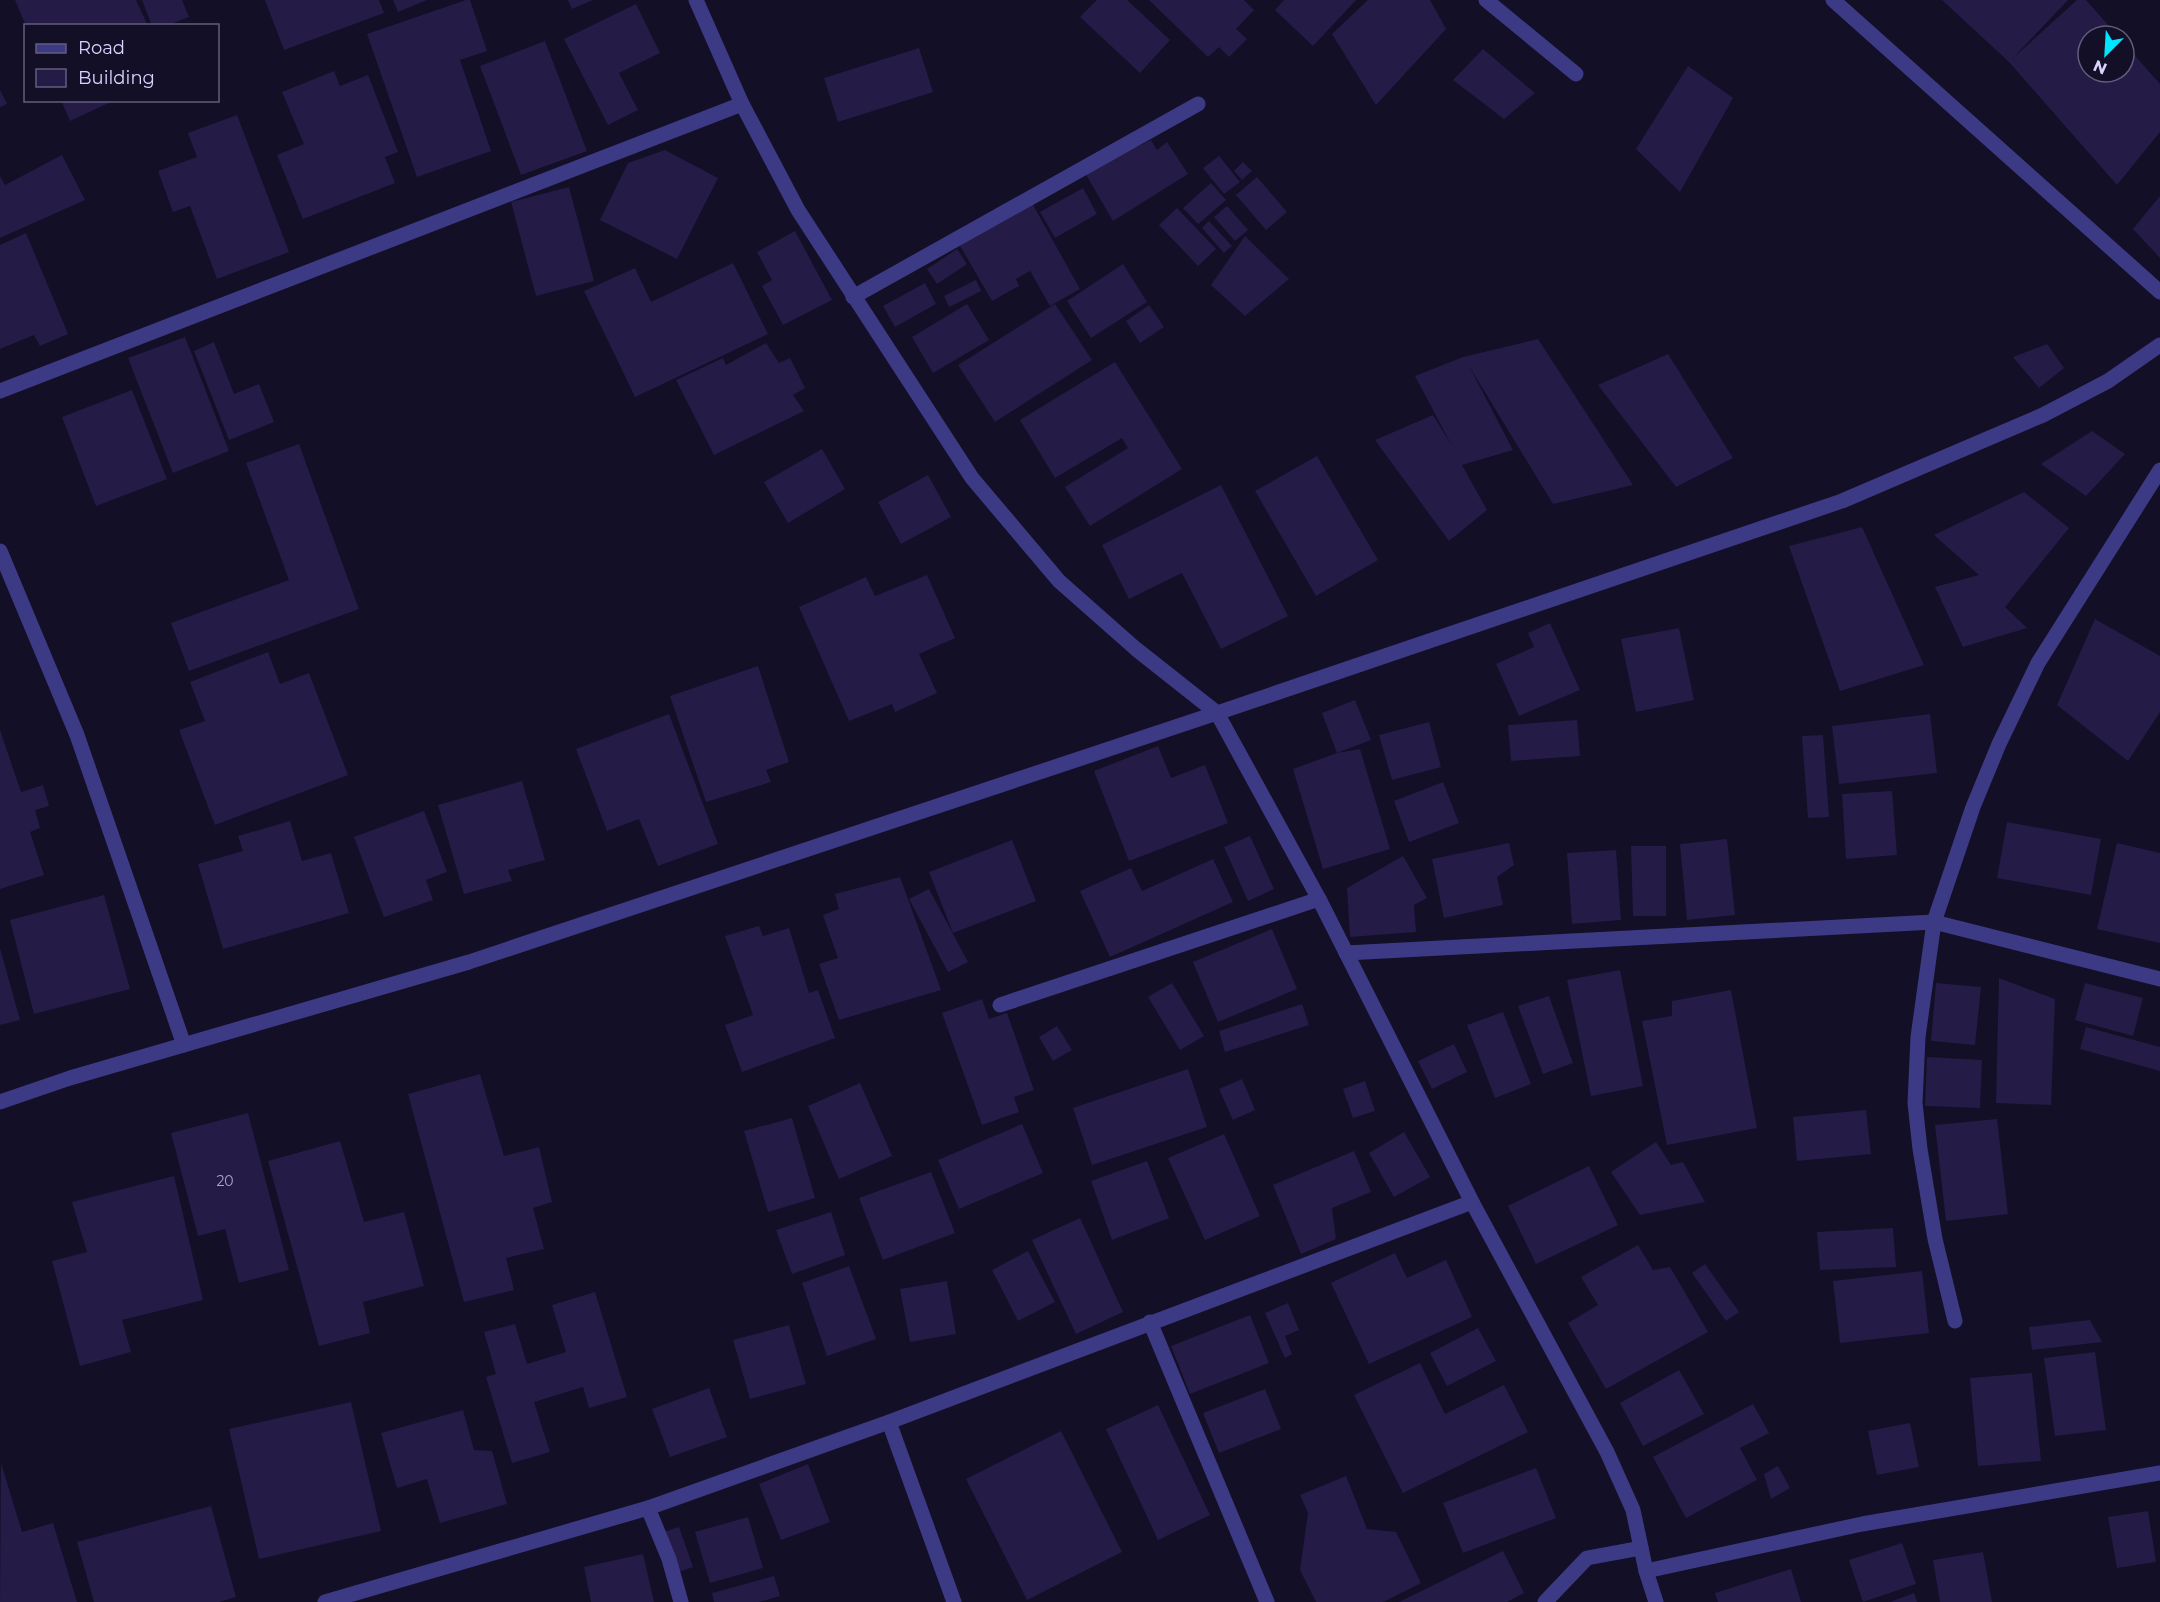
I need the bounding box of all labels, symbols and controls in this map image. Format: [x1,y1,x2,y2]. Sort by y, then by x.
legend [24,24,219,102]
north arrow [2076,24,2136,84]
text: Road [78,37,125,59]
text: N [2090,56,2110,79]
text: Building [78,67,155,89]
house number: 20 [216,1172,234,1190]

